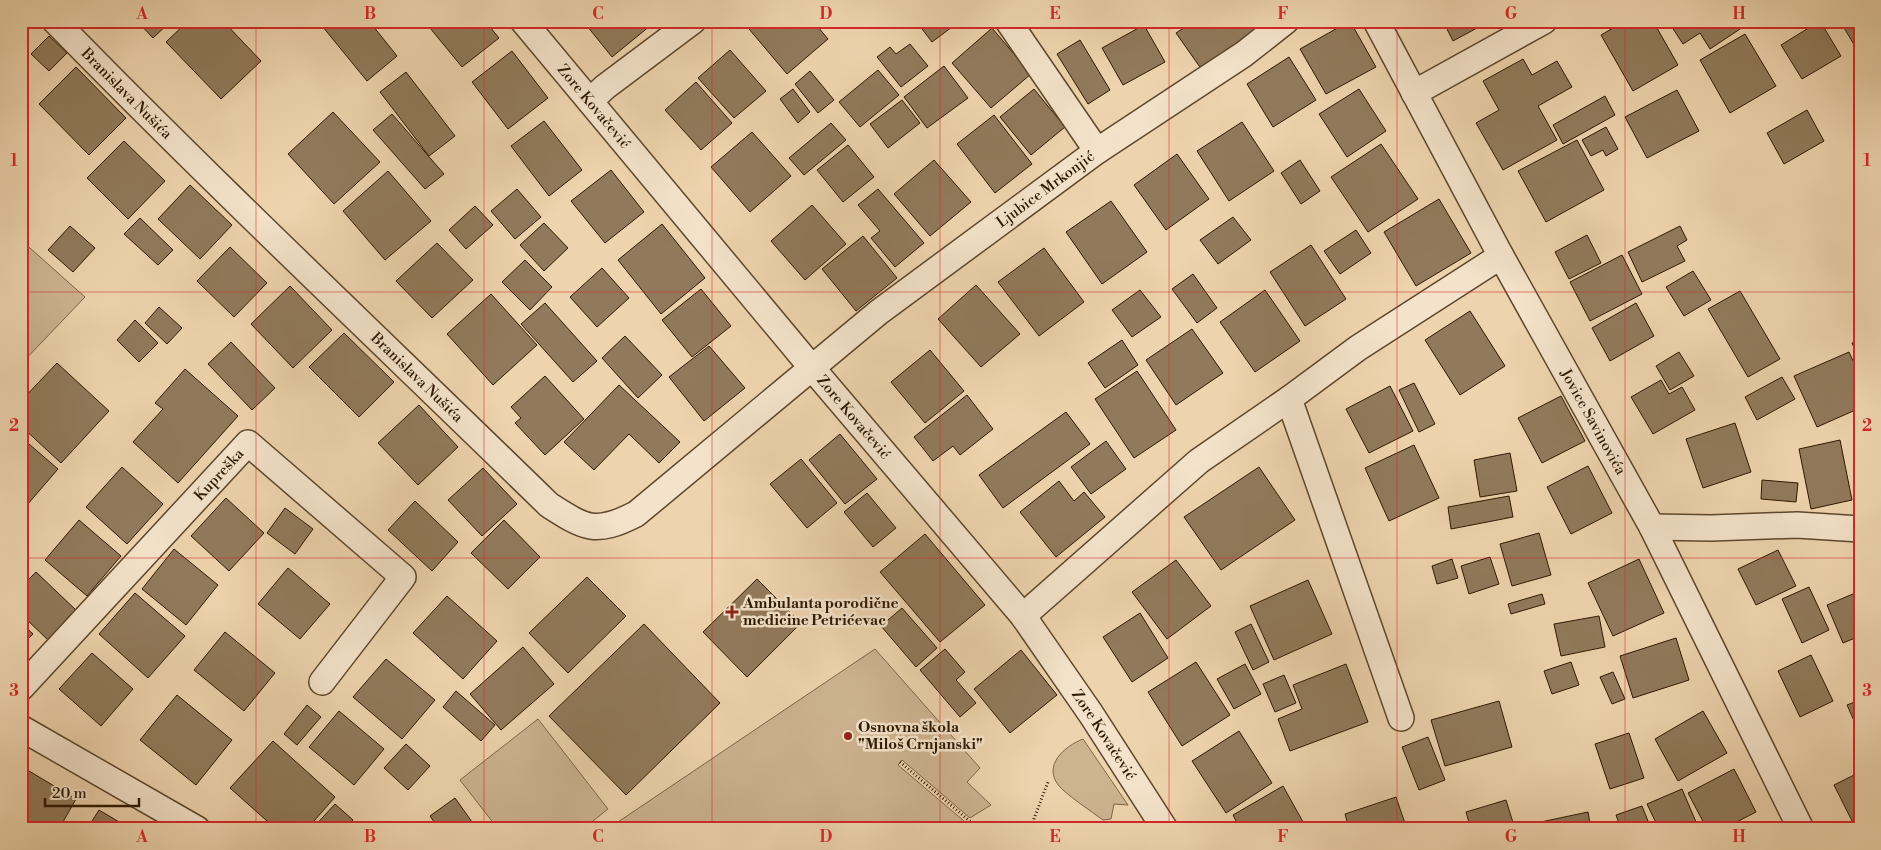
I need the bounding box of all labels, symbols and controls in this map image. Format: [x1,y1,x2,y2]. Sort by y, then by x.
text: A [135,4,148,24]
text: B [364,4,376,24]
text: C [592,4,604,24]
text: D [820,4,833,24]
text: E [1049,4,1061,24]
text: F [1277,4,1289,24]
text: G [1505,4,1518,24]
text: H [1732,4,1746,24]
street label: Branislava Nušića [76,43,177,143]
street label: Zore Kovačević [553,60,635,152]
street label: Ljubice Mrkonjić [993,147,1098,232]
text: 1 [10,151,18,171]
text: 1 [1863,151,1871,171]
street label: Branislava Nušića [366,328,468,426]
street label: Jovice Savinovića [1556,365,1631,479]
street label: Zore Kovačević [813,371,895,463]
text: 2 [9,416,19,436]
text: 2 [1862,416,1872,436]
street label: Kupreška [190,444,248,505]
place label: Ambulanta porodične medicine Petrićevac [742,594,899,630]
marker: Ambulanta porodične medicine Petrićevac [725,605,739,619]
text: 3 [9,681,19,701]
text: 3 [1862,681,1872,701]
street label: Zore Kovačević [1067,686,1140,784]
place label: Osnovna škola "Miloš Crnjanski" [858,718,983,754]
marker: Osnovna škola "Miloš Crnjanski" [842,730,854,742]
scale bar [45,775,139,807]
text: 20 m [52,784,87,803]
text: A [135,827,148,847]
text: B [364,827,376,847]
text: C [592,827,604,847]
text: D [820,827,833,847]
text: E [1049,827,1061,847]
text: F [1277,827,1289,847]
text: G [1505,827,1518,847]
text: H [1732,827,1746,847]

